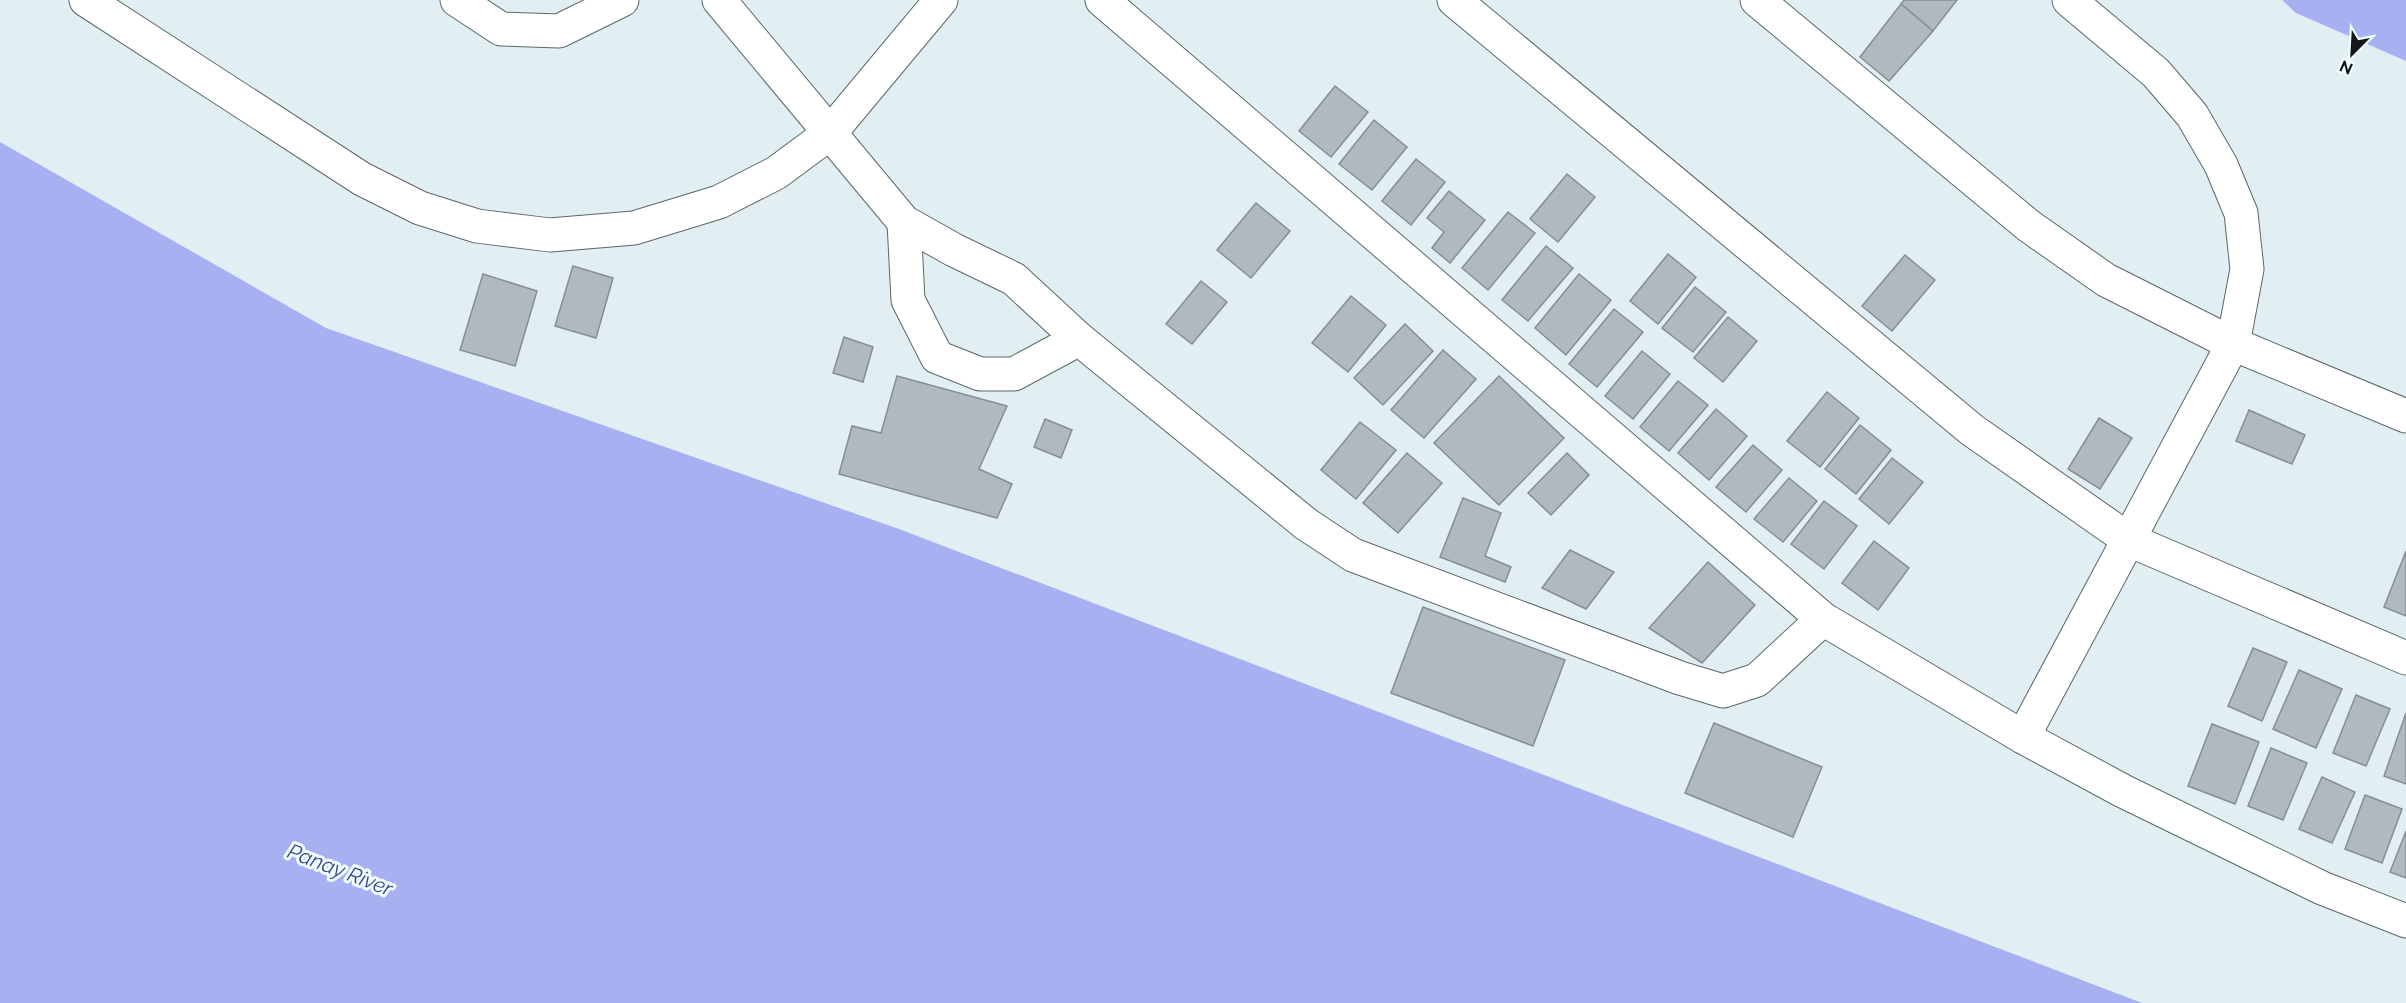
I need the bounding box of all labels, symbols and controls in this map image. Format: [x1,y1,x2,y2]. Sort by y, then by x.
north arrow [2322,24,2382,84]
text: N [2337,56,2356,78]
water label: Panay River [284,838,397,901]

